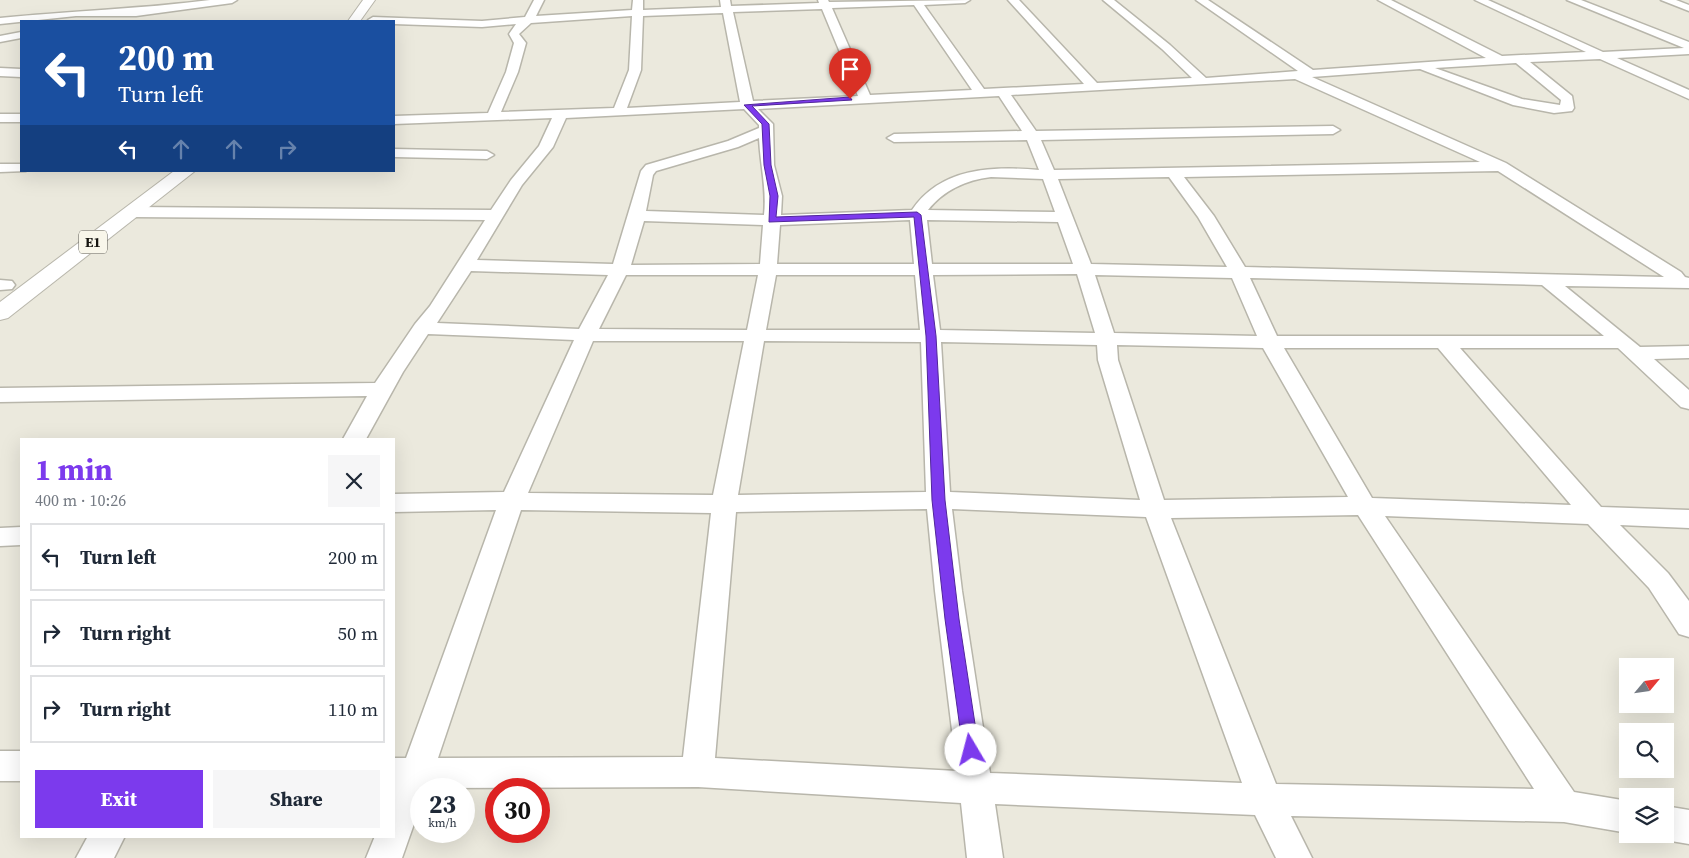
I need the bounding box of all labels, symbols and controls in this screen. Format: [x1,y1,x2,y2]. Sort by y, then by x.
text: 200 m [118,34,214,82]
icon: left [35,40,100,105]
pin [829,48,871,99]
icon: arrive [836,55,864,83]
text: Turn left [118,79,203,109]
icon: left [114,135,142,163]
icon: ahead [167,135,195,163]
icon: ahead [220,135,248,163]
icon: right [273,135,301,163]
road number: E1 [79,230,107,253]
text: 1 min [35,449,113,490]
button: close [328,455,380,507]
text: 400 m · 10:26 [35,489,126,511]
icon: left [37,543,65,571]
text: Turn left [80,544,156,570]
text: 200 m [328,544,378,570]
icon: right [37,619,65,647]
text: Turn right [80,620,171,646]
text: 50 m [337,620,378,646]
north arrow [1619,658,1674,712]
map controls [1619,658,1674,843]
icon: right [37,695,65,723]
text: Turn right [80,696,171,722]
text: 110 m [328,696,378,722]
position arrow [944,723,996,775]
button: search [1619,723,1674,778]
button: Exit [35,770,203,828]
button: Share [213,770,380,828]
speed limit sign: 30 [485,778,550,843]
text: 23 [429,787,456,821]
button: layers [1619,788,1674,843]
text: km/h [428,815,457,831]

